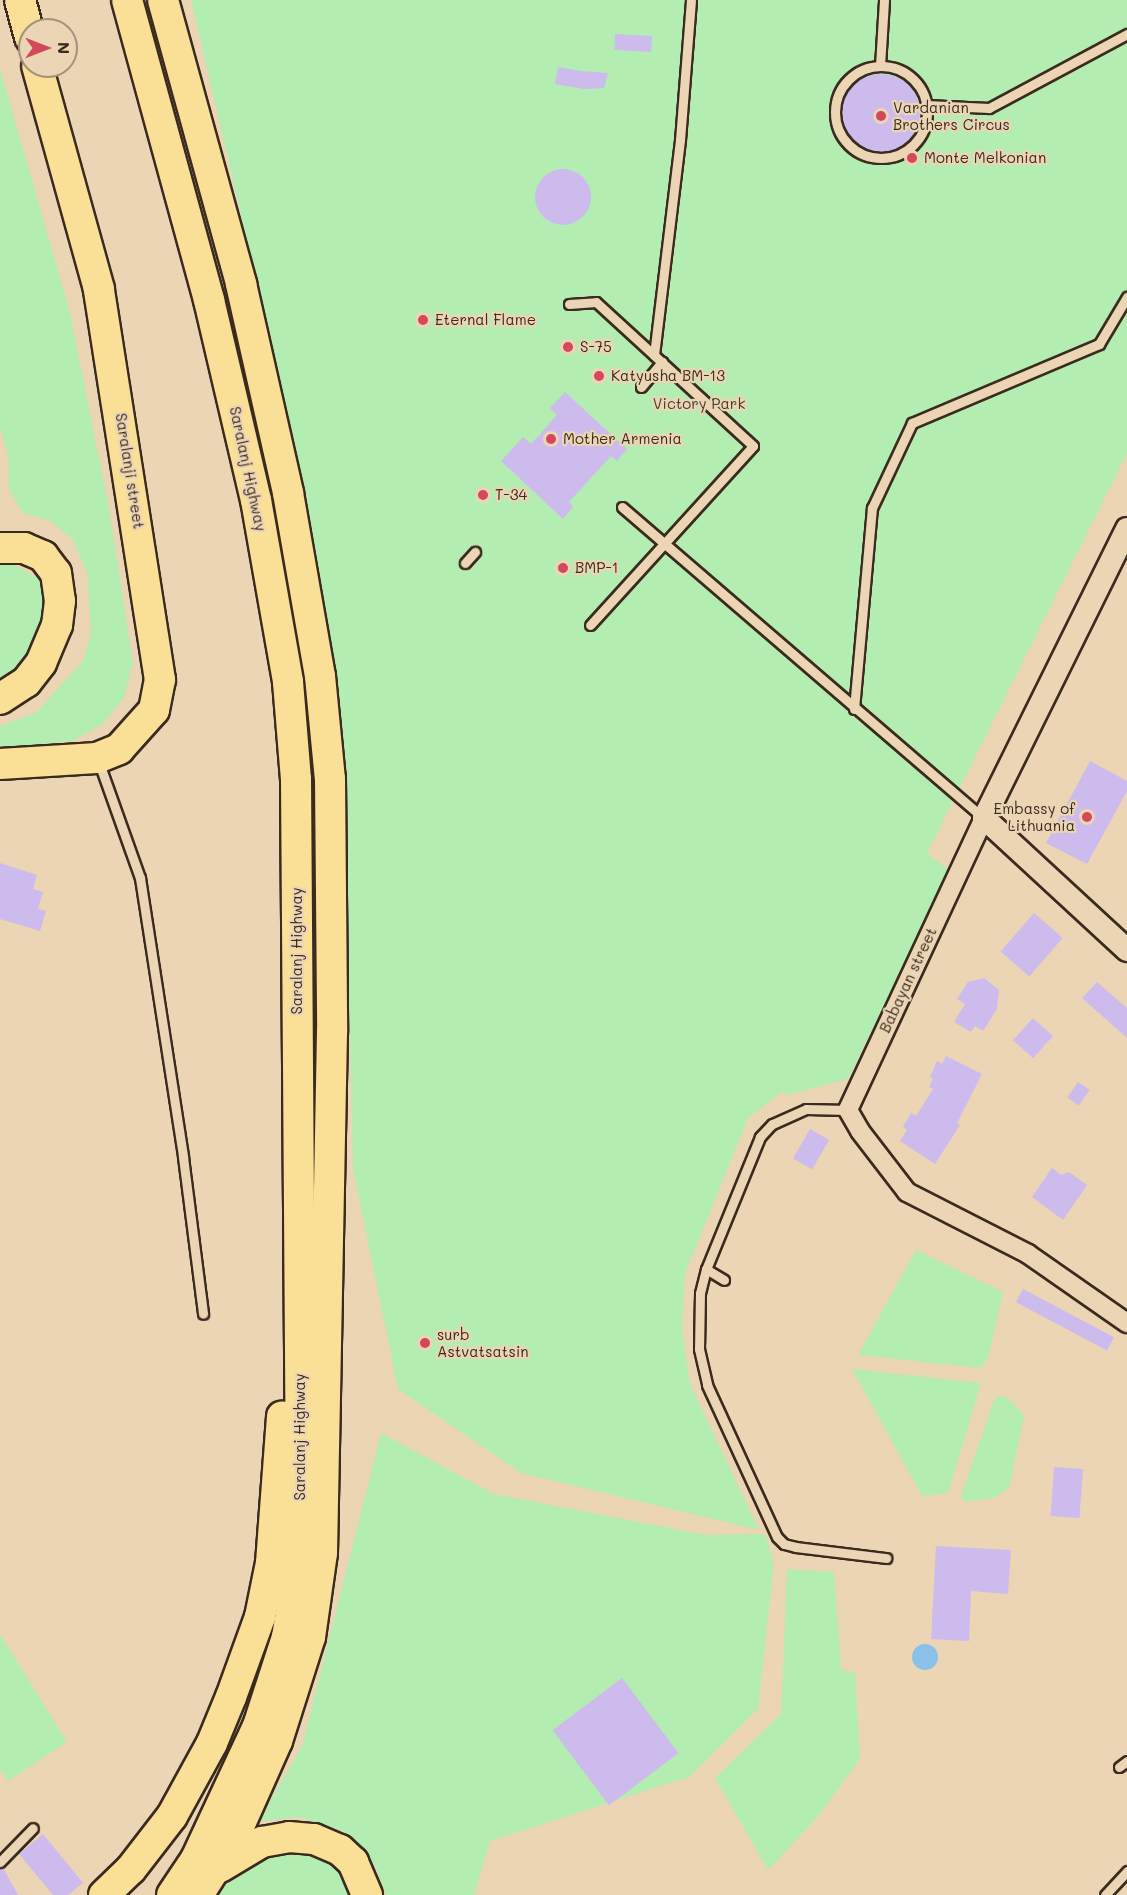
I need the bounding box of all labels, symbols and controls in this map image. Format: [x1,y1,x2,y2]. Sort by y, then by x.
north arrow [18,18,78,78]
text: N [54,42,75,54]
place label: Vardanian Brothers Circus [893,98,1010,133]
marker: Vardanian Brothers Circus [874,109,888,123]
place label: Monte Melkonian [924,149,1046,167]
marker: Monte Melkonian [905,151,919,165]
place label: Eternal Flame [435,311,536,329]
marker: Eternal Flame [416,313,430,327]
place label: S-75 [580,338,612,356]
marker: S-75 [561,340,575,354]
place label: Katyusha BM-13 [611,367,725,385]
marker: Katyusha BM-13 [592,369,606,383]
park label: Victory Park [653,395,745,413]
street label: Saralanj Highway [226,405,270,533]
street label: Saralanji street [112,412,148,530]
place label: Mother Armenia [563,430,682,448]
marker: Mother Armenia [544,432,558,446]
place label: T-34 [495,486,527,504]
marker: T-34 [476,488,490,502]
place label: BMP-1 [575,559,618,577]
marker: BMP-1 [556,561,570,575]
place label: Embassy of Lithuania [994,799,1075,834]
marker: Embassy of Lithuania [1080,810,1094,824]
street label: Saralanj Highway [288,887,306,1015]
street label: Babayan street [876,924,940,1036]
place label: surb Astvatsatsin [437,1325,529,1360]
marker: surb Astvatsatsin [418,1336,432,1350]
street label: Saralanj Highway [291,1373,309,1501]

